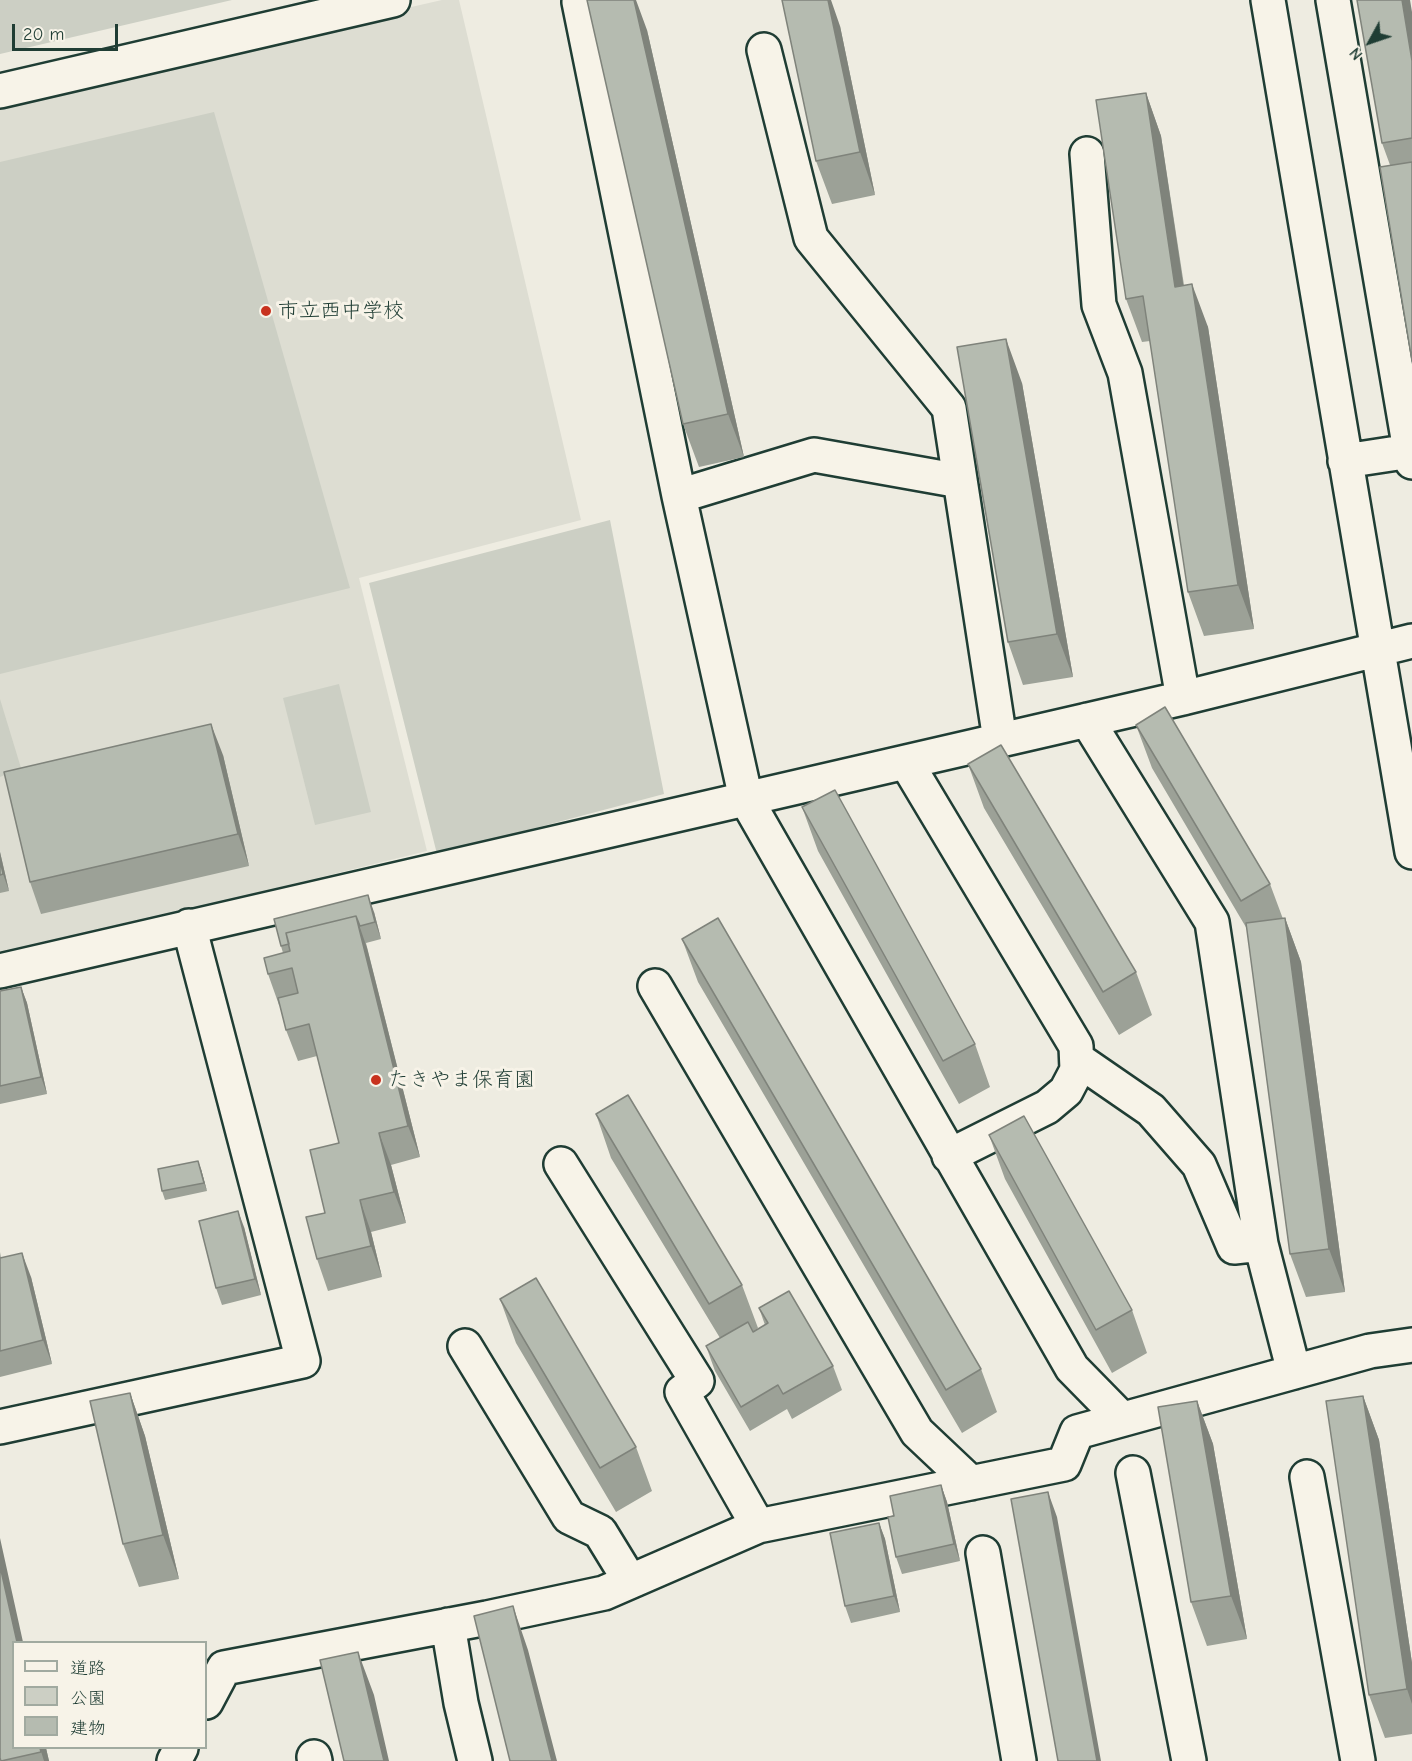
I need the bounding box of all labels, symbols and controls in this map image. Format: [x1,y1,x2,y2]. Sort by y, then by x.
scale bar [15,12,122,50]
north arrow [1340,12,1400,72]
text: 20 m [23,24,64,45]
text: N [1346,44,1366,63]
place label: 市立西中学校 [278,298,404,324]
marker: 市立西中学校 [259,304,273,318]
place label: たきやま保育園 [388,1067,535,1093]
marker: たきやま保育園 [369,1073,383,1087]
legend [12,1641,207,1749]
text: 道路 [70,1658,106,1679]
text: 公園 [70,1688,106,1709]
text: 建物 [70,1718,106,1739]

